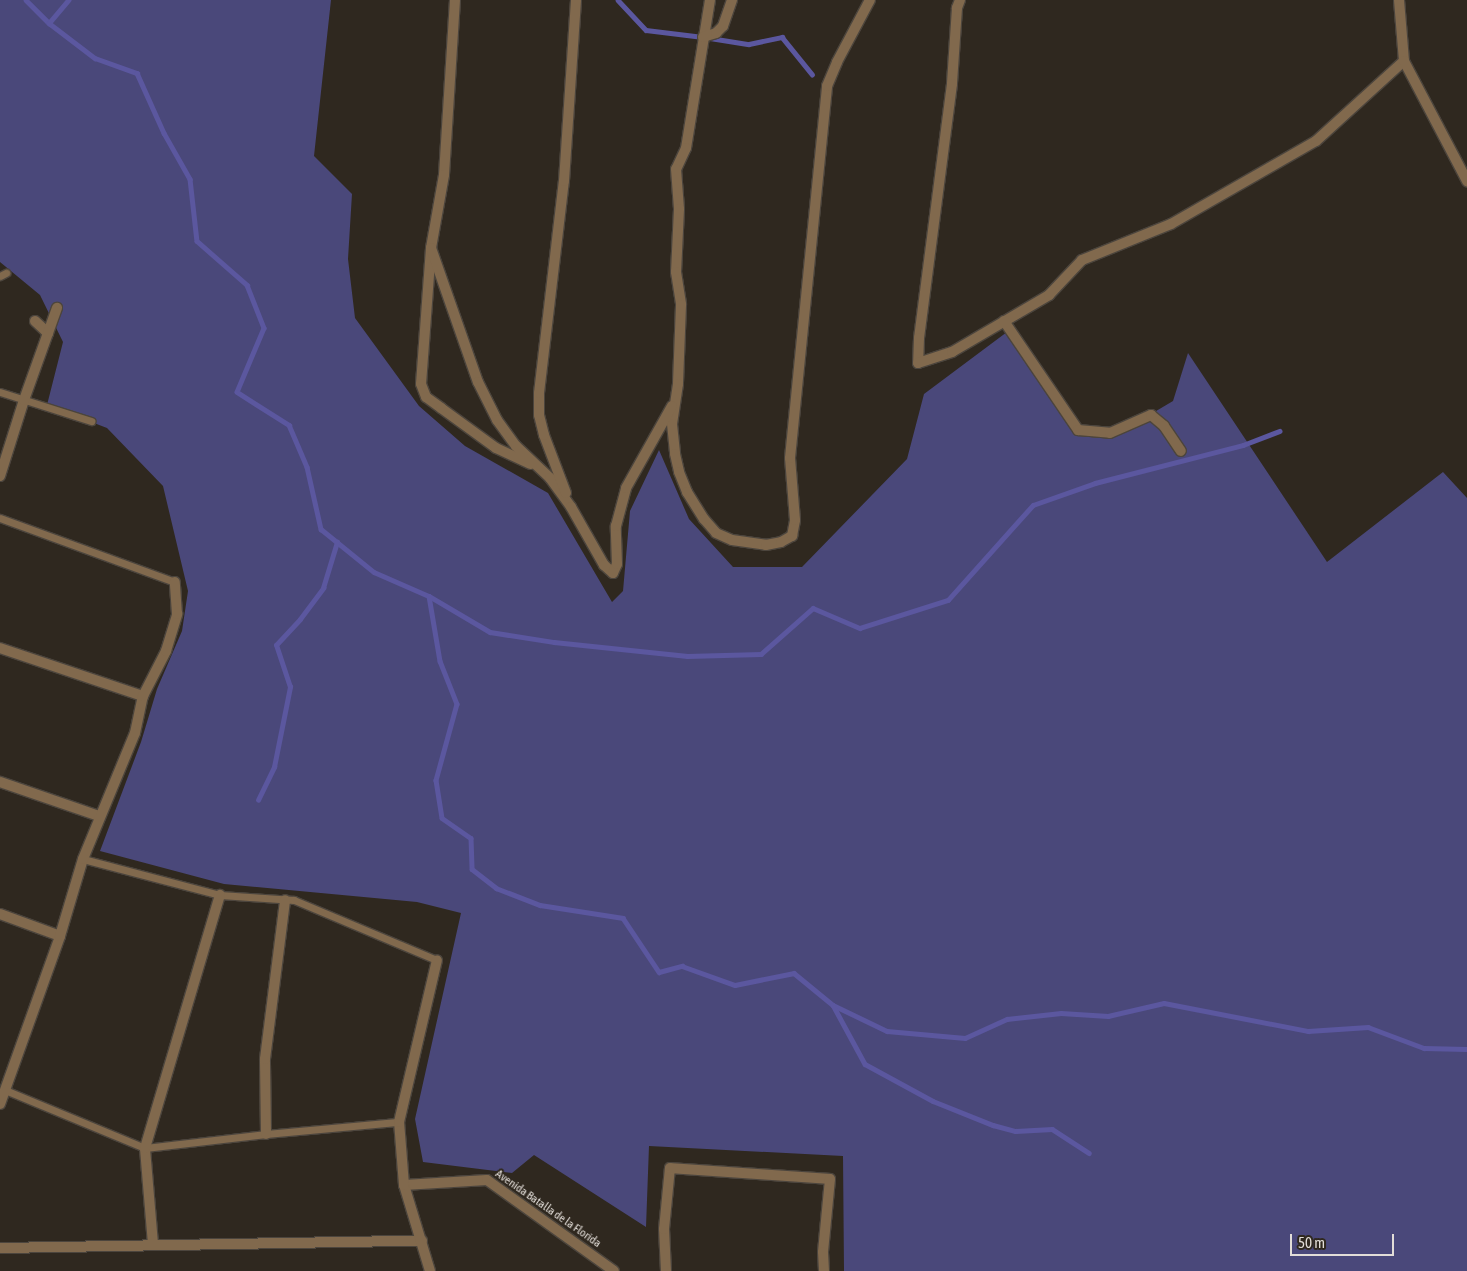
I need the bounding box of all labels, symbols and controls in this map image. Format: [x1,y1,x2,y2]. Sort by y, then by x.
street label: Avenida Batalla de la Florida [492,1167,604,1251]
scale bar [1292,1224,1396,1256]
text: 50 m [1298,1234,1325,1251]

